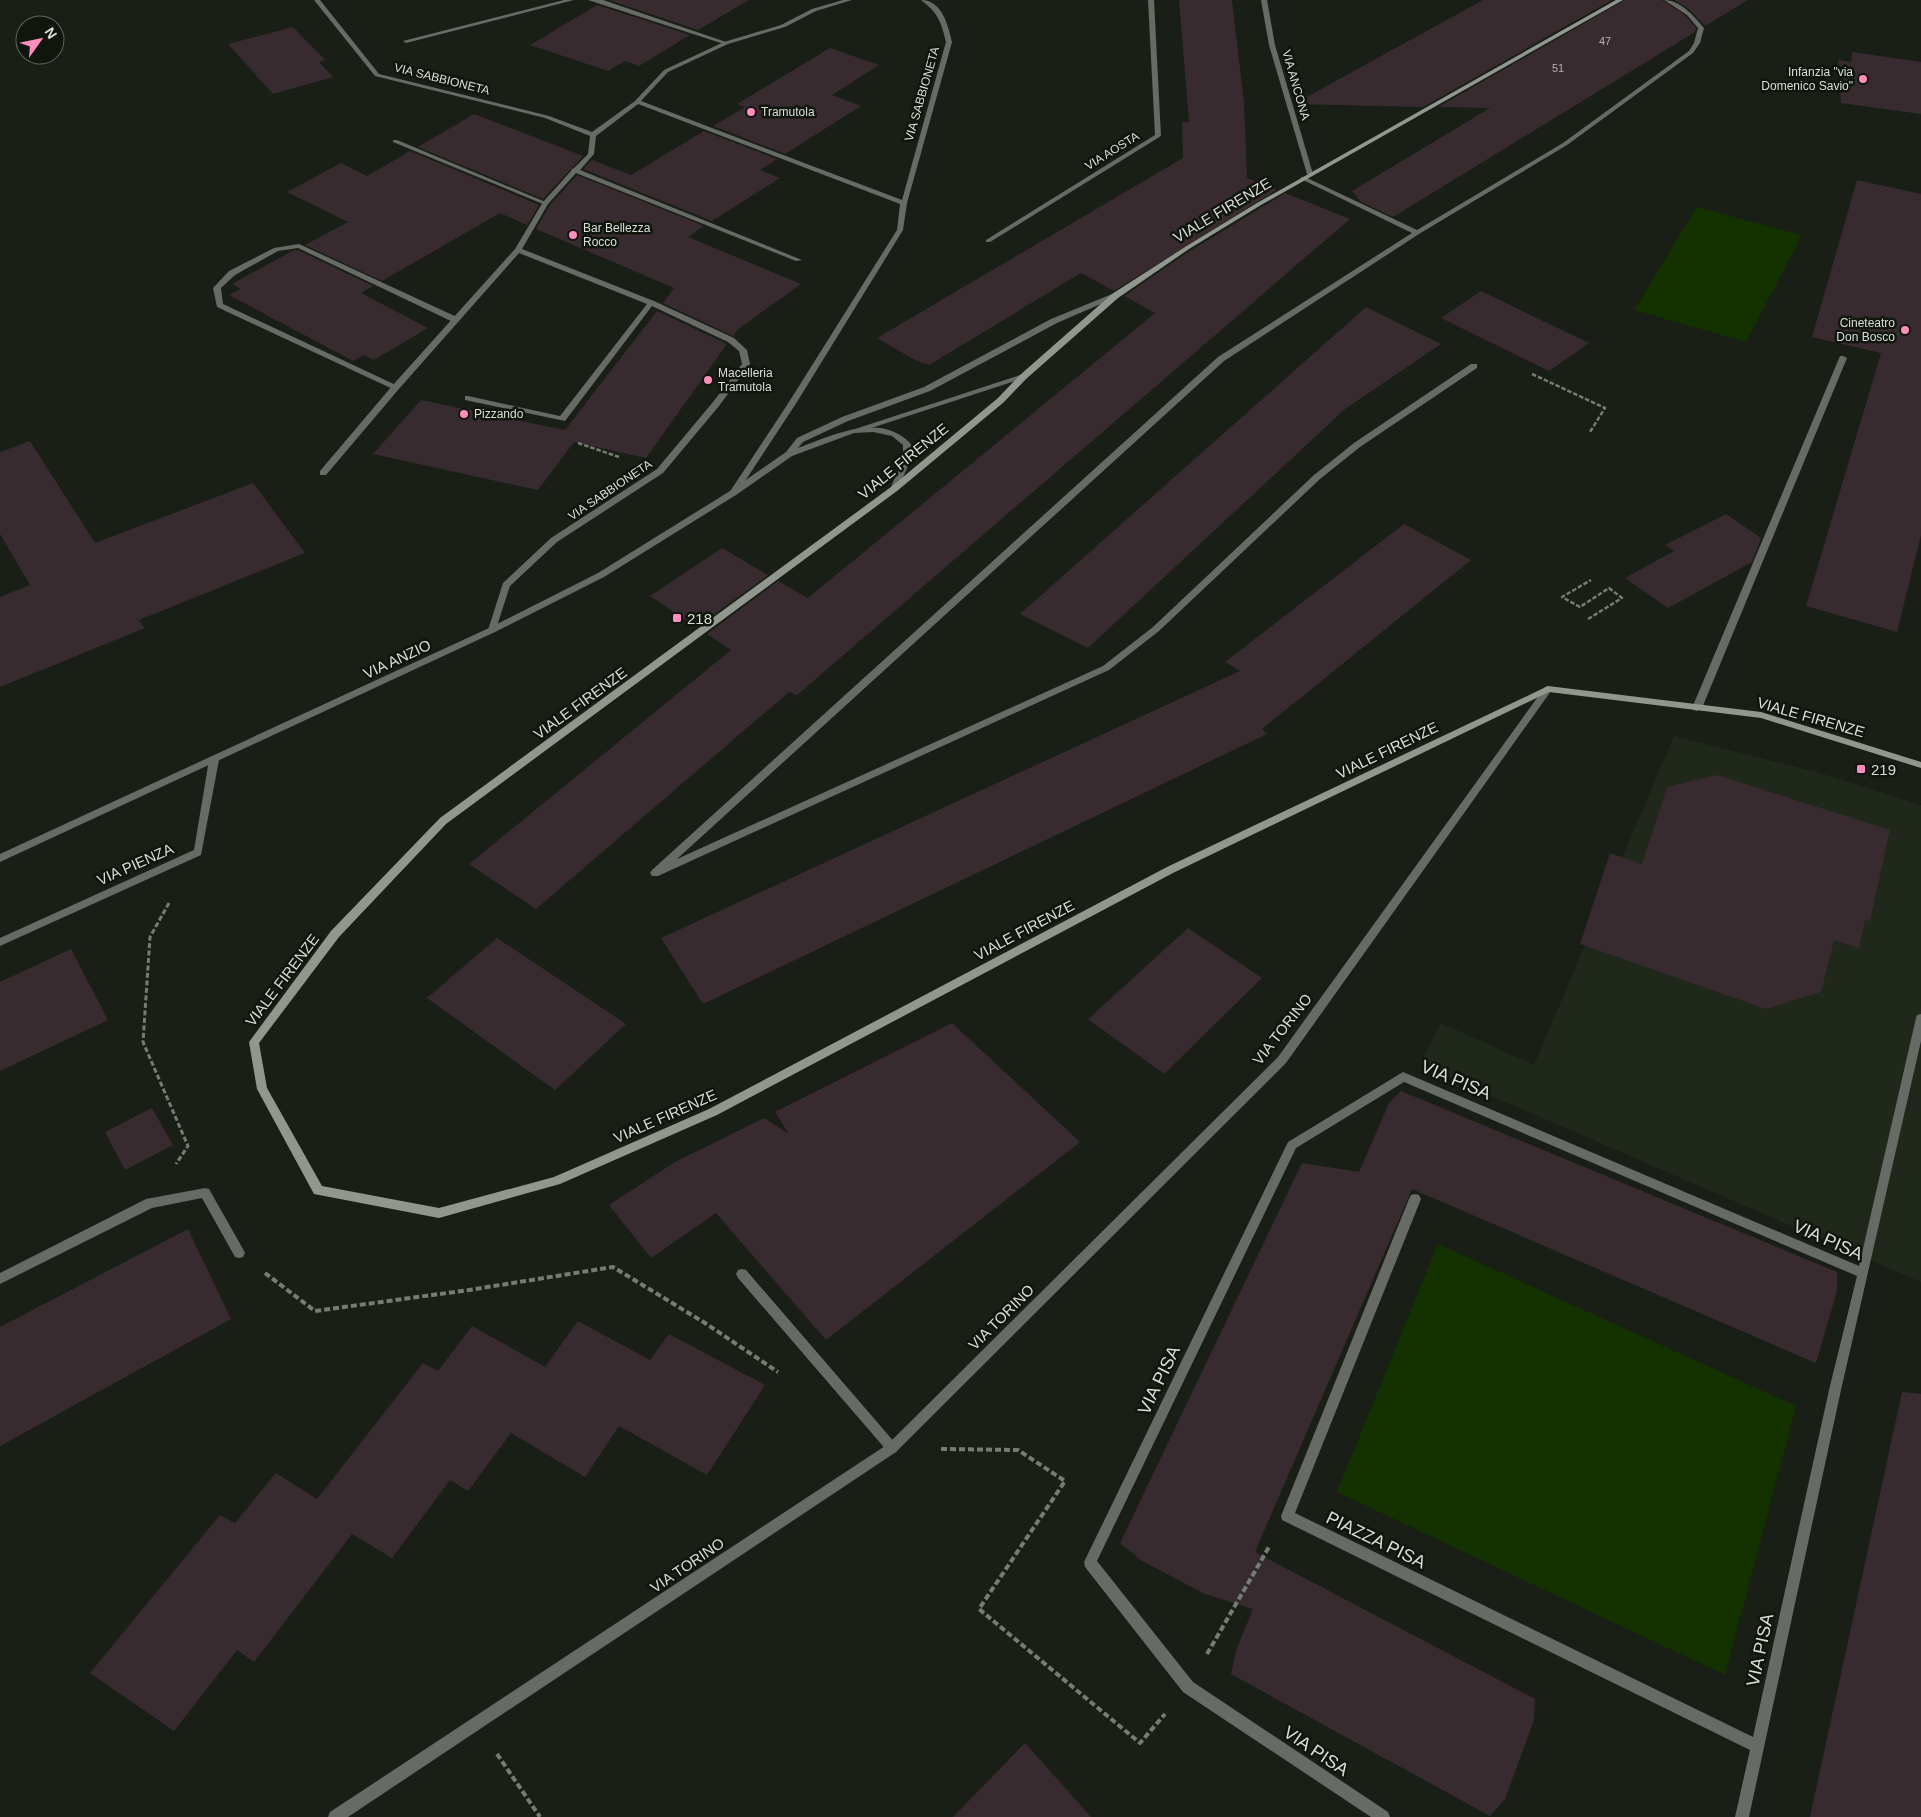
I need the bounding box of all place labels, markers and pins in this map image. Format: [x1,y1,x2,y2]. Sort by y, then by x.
place label: Infanzia "via Domenico Savio" [1761,65,1853,93]
marker: Infanzia "via Domenico Savio" [1857,73,1869,85]
place label: Tramutola [761,105,815,119]
marker: Tramutola [745,106,757,118]
place label: Bar Bellezza Rocco [583,221,651,249]
marker: Bar Bellezza Rocco [567,229,579,241]
place label: Cineteatro Don Bosco [1836,316,1895,344]
marker: Cineteatro Don Bosco [1899,324,1911,336]
place label: Macelleria Tramutola [718,366,773,394]
marker: Macelleria Tramutola [702,374,714,386]
place label: Pizzando [474,407,524,421]
marker: Pizzando [458,408,470,420]
place label: 218 [687,610,712,627]
marker: 218 [671,612,683,624]
place label: 219 [1871,761,1896,778]
marker: 219 [1855,763,1867,775]

